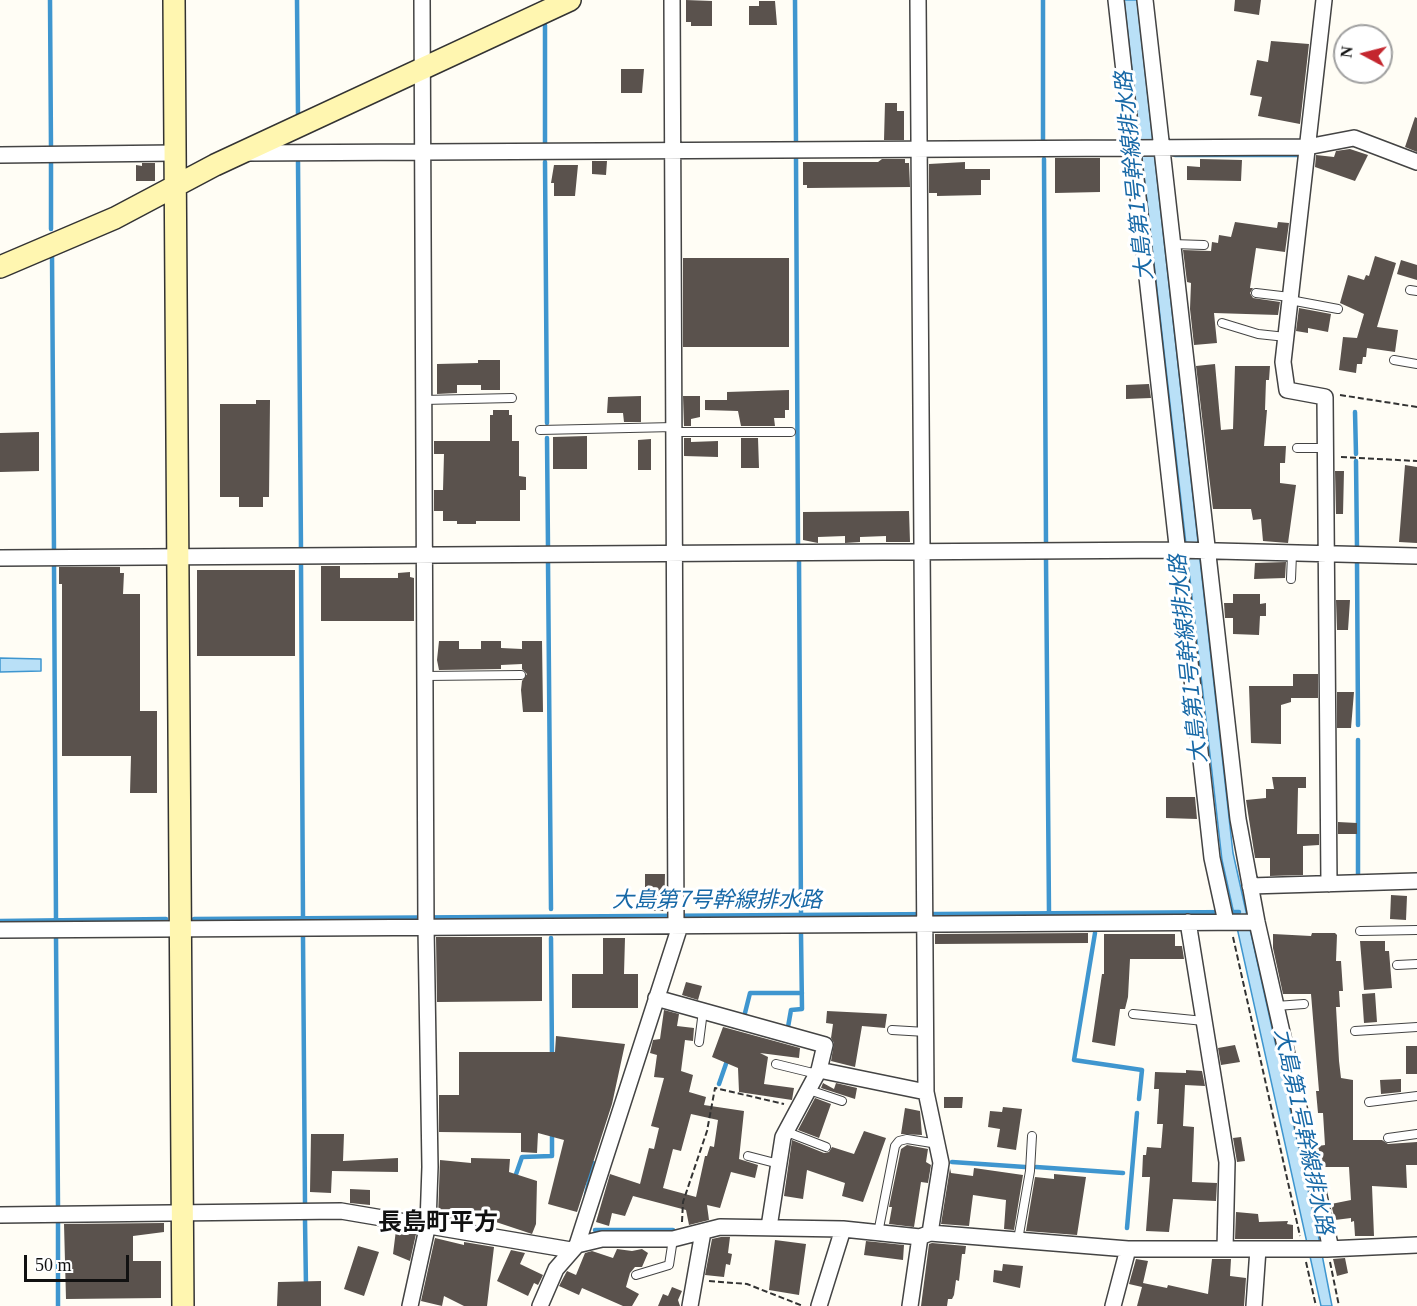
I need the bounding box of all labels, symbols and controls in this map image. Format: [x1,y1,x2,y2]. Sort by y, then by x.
north arrow [1333,24,1393,84]
text: N [1337,45,1356,59]
water label: 大島第1号幹線排水路 [1109,70,1157,282]
water label: 大島第1号幹線排水路 [1163,553,1211,765]
water label: 大島第7号幹線排水路 [612,886,822,912]
water label: 大島第1号幹線排水路 [1270,1025,1340,1237]
district label: 長島町平方 [378,1207,498,1235]
scale bar [27,1243,132,1281]
text: 50 m [35,1255,72,1275]

